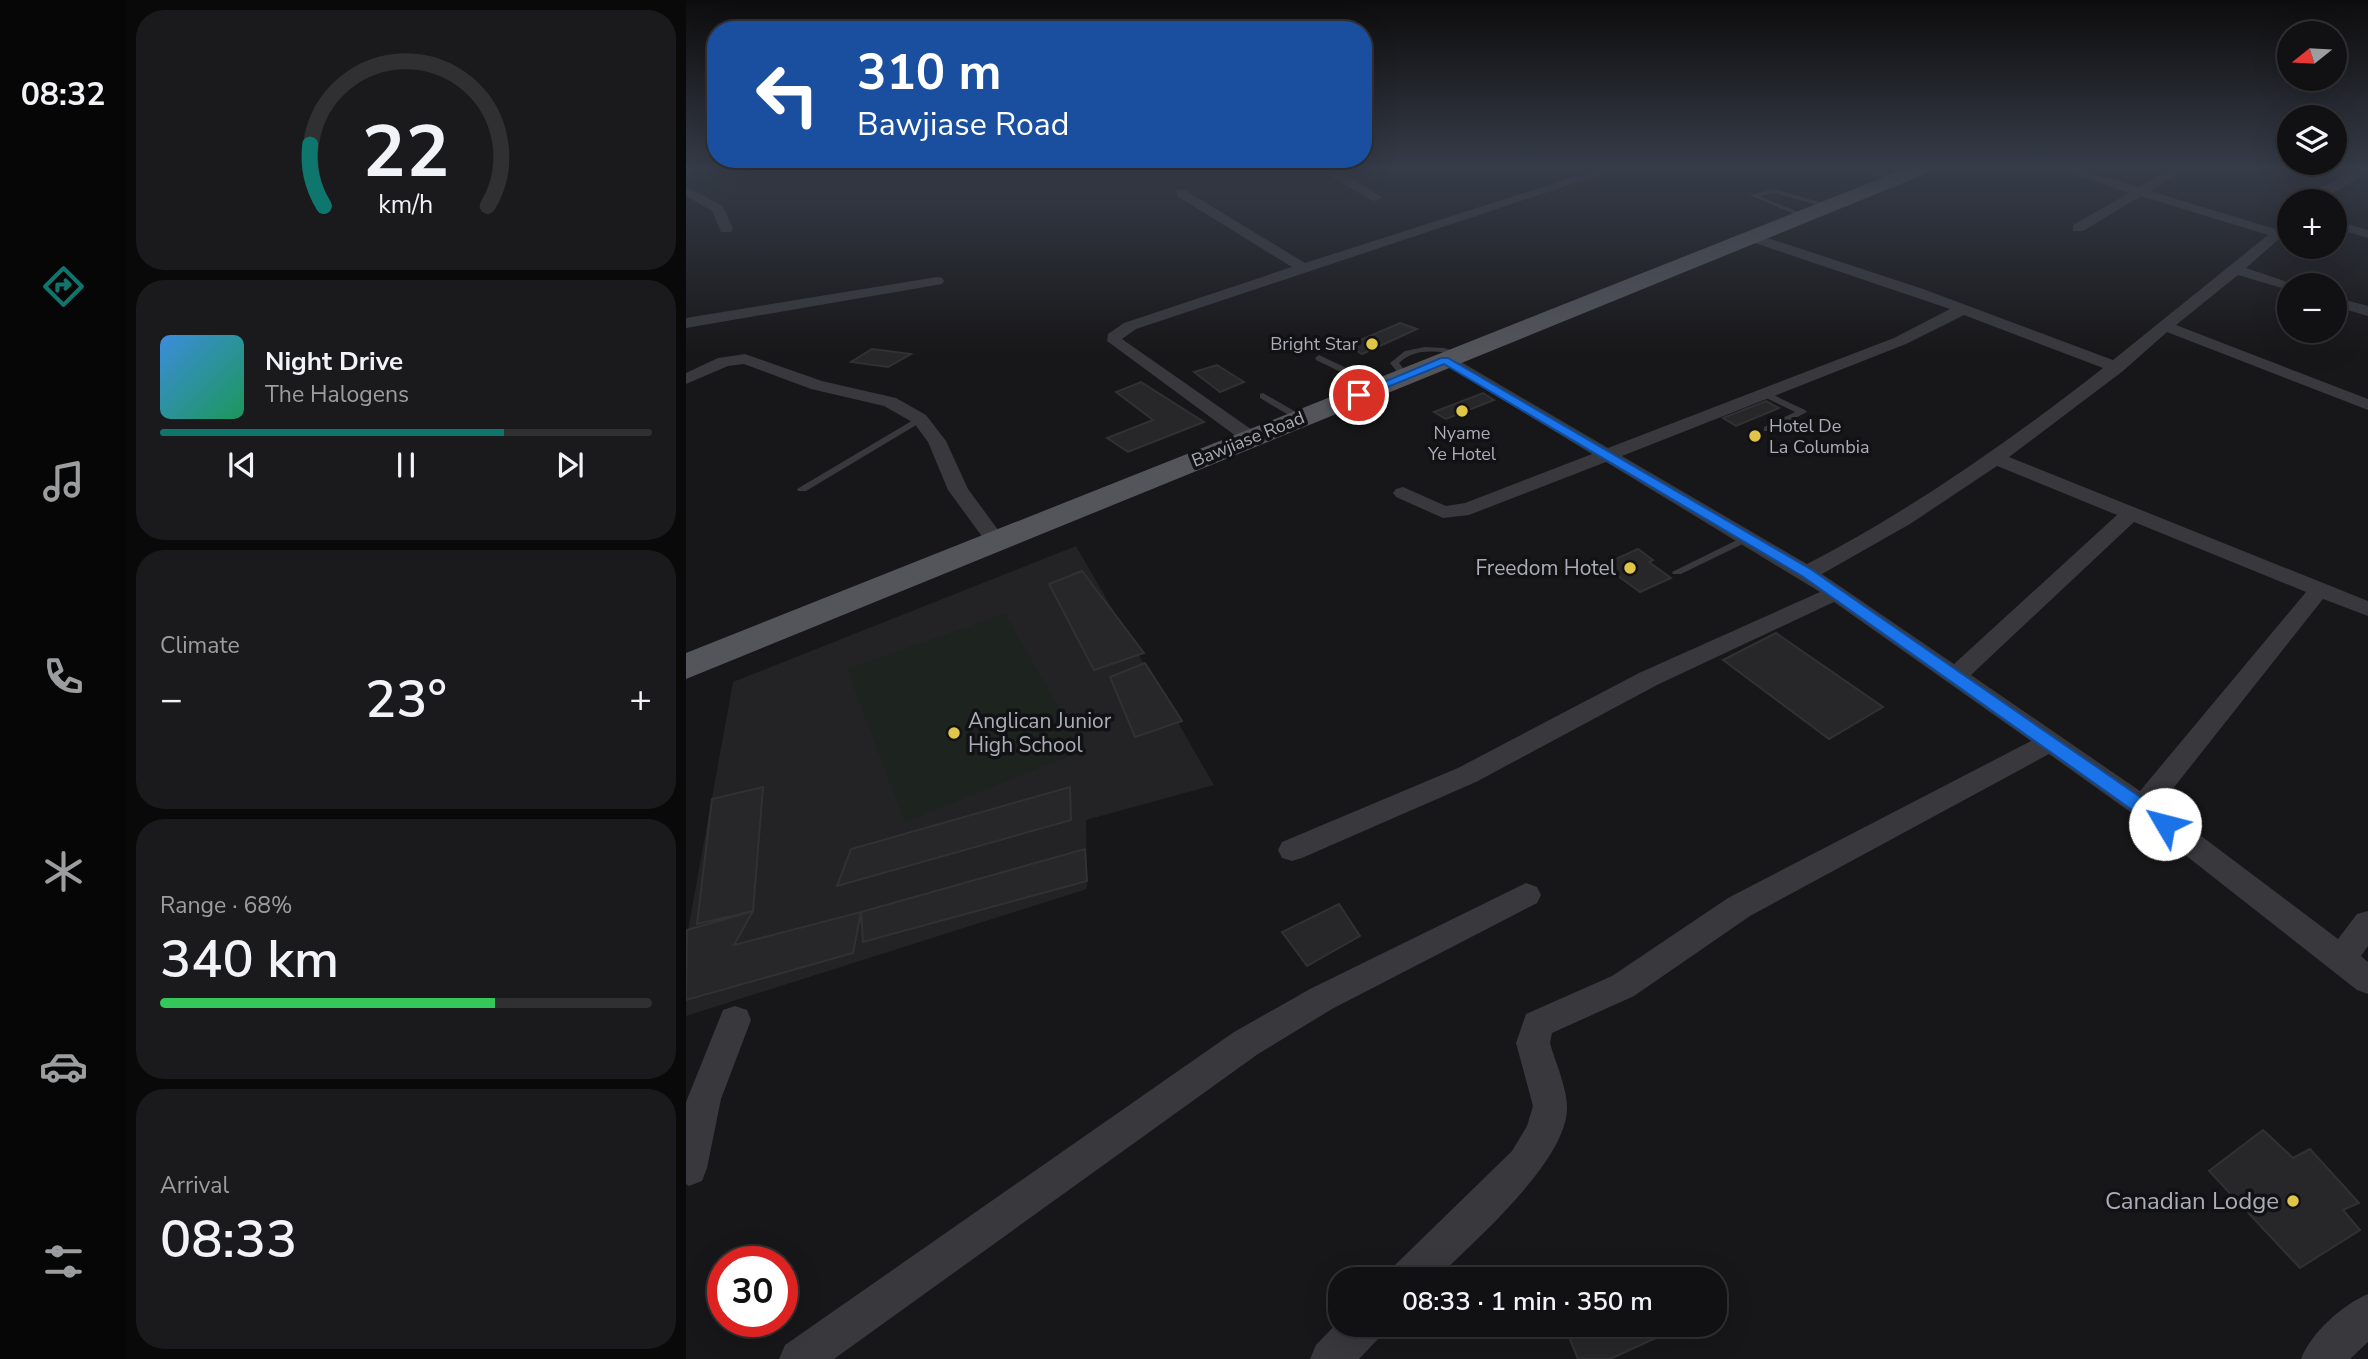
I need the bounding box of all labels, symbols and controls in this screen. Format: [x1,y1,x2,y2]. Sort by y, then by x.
north arrow [2277,21,2347,91]
map controls [2277,21,2347,343]
text: 310 m [857,39,1001,106]
icon: left [742,49,833,140]
text: 08:32 [21,73,105,116]
text: 22 [362,102,450,202]
text: Bawjiase Road [857,103,1069,146]
button: layers [2277,105,2347,175]
text: km/h [378,188,434,222]
button: + [2277,189,2347,259]
icon: directions [39,262,88,311]
button: − [2277,273,2347,343]
place label: Bright Star [1270,332,1359,356]
marker: Bright Star [1364,336,1380,352]
text: Night Drive [265,344,403,379]
pin [1329,365,1389,425]
icon: arrive [1340,376,1378,414]
text: The Halogens [265,379,409,410]
marker: Nyame Ye Hotel [1454,403,1470,419]
street label: Bawjiase Road [1188,405,1308,473]
place label: Hotel De La Columbia [1769,414,1869,459]
place label: Nyame Ye Hotel [1427,421,1497,466]
marker: Hotel De La Columbia [1747,428,1763,444]
icon: previous [223,446,261,484]
icon: pause [387,446,425,484]
icon: next [551,446,589,484]
icon: music [39,457,88,506]
place label: Freedom Hotel [1475,554,1617,582]
marker: Freedom Hotel [1622,560,1638,576]
text: Climate [160,630,240,661]
icon: phone [39,652,88,701]
text: 23° [365,664,447,735]
text: − [160,674,183,725]
text: + [629,674,652,725]
place label: Anglican Junior High School [968,707,1112,759]
marker: Anglican Junior High School [946,725,962,741]
position arrow [2128,787,2202,861]
icon: climate [39,847,88,896]
text: Range · 68% [160,890,292,921]
text: 340 km [160,924,339,995]
icon: car [39,1042,88,1091]
text: Arrival [160,1170,229,1201]
place label: Canadian Lodge [2105,1185,2279,1217]
marker: Canadian Lodge [2285,1193,2301,1209]
text: 08:33 [160,1204,297,1275]
icon: filters [39,1237,88,1286]
speed limit sign: 30 [707,1246,798,1337]
text: 08:33 · 1 min · 350 m [1402,1284,1653,1319]

